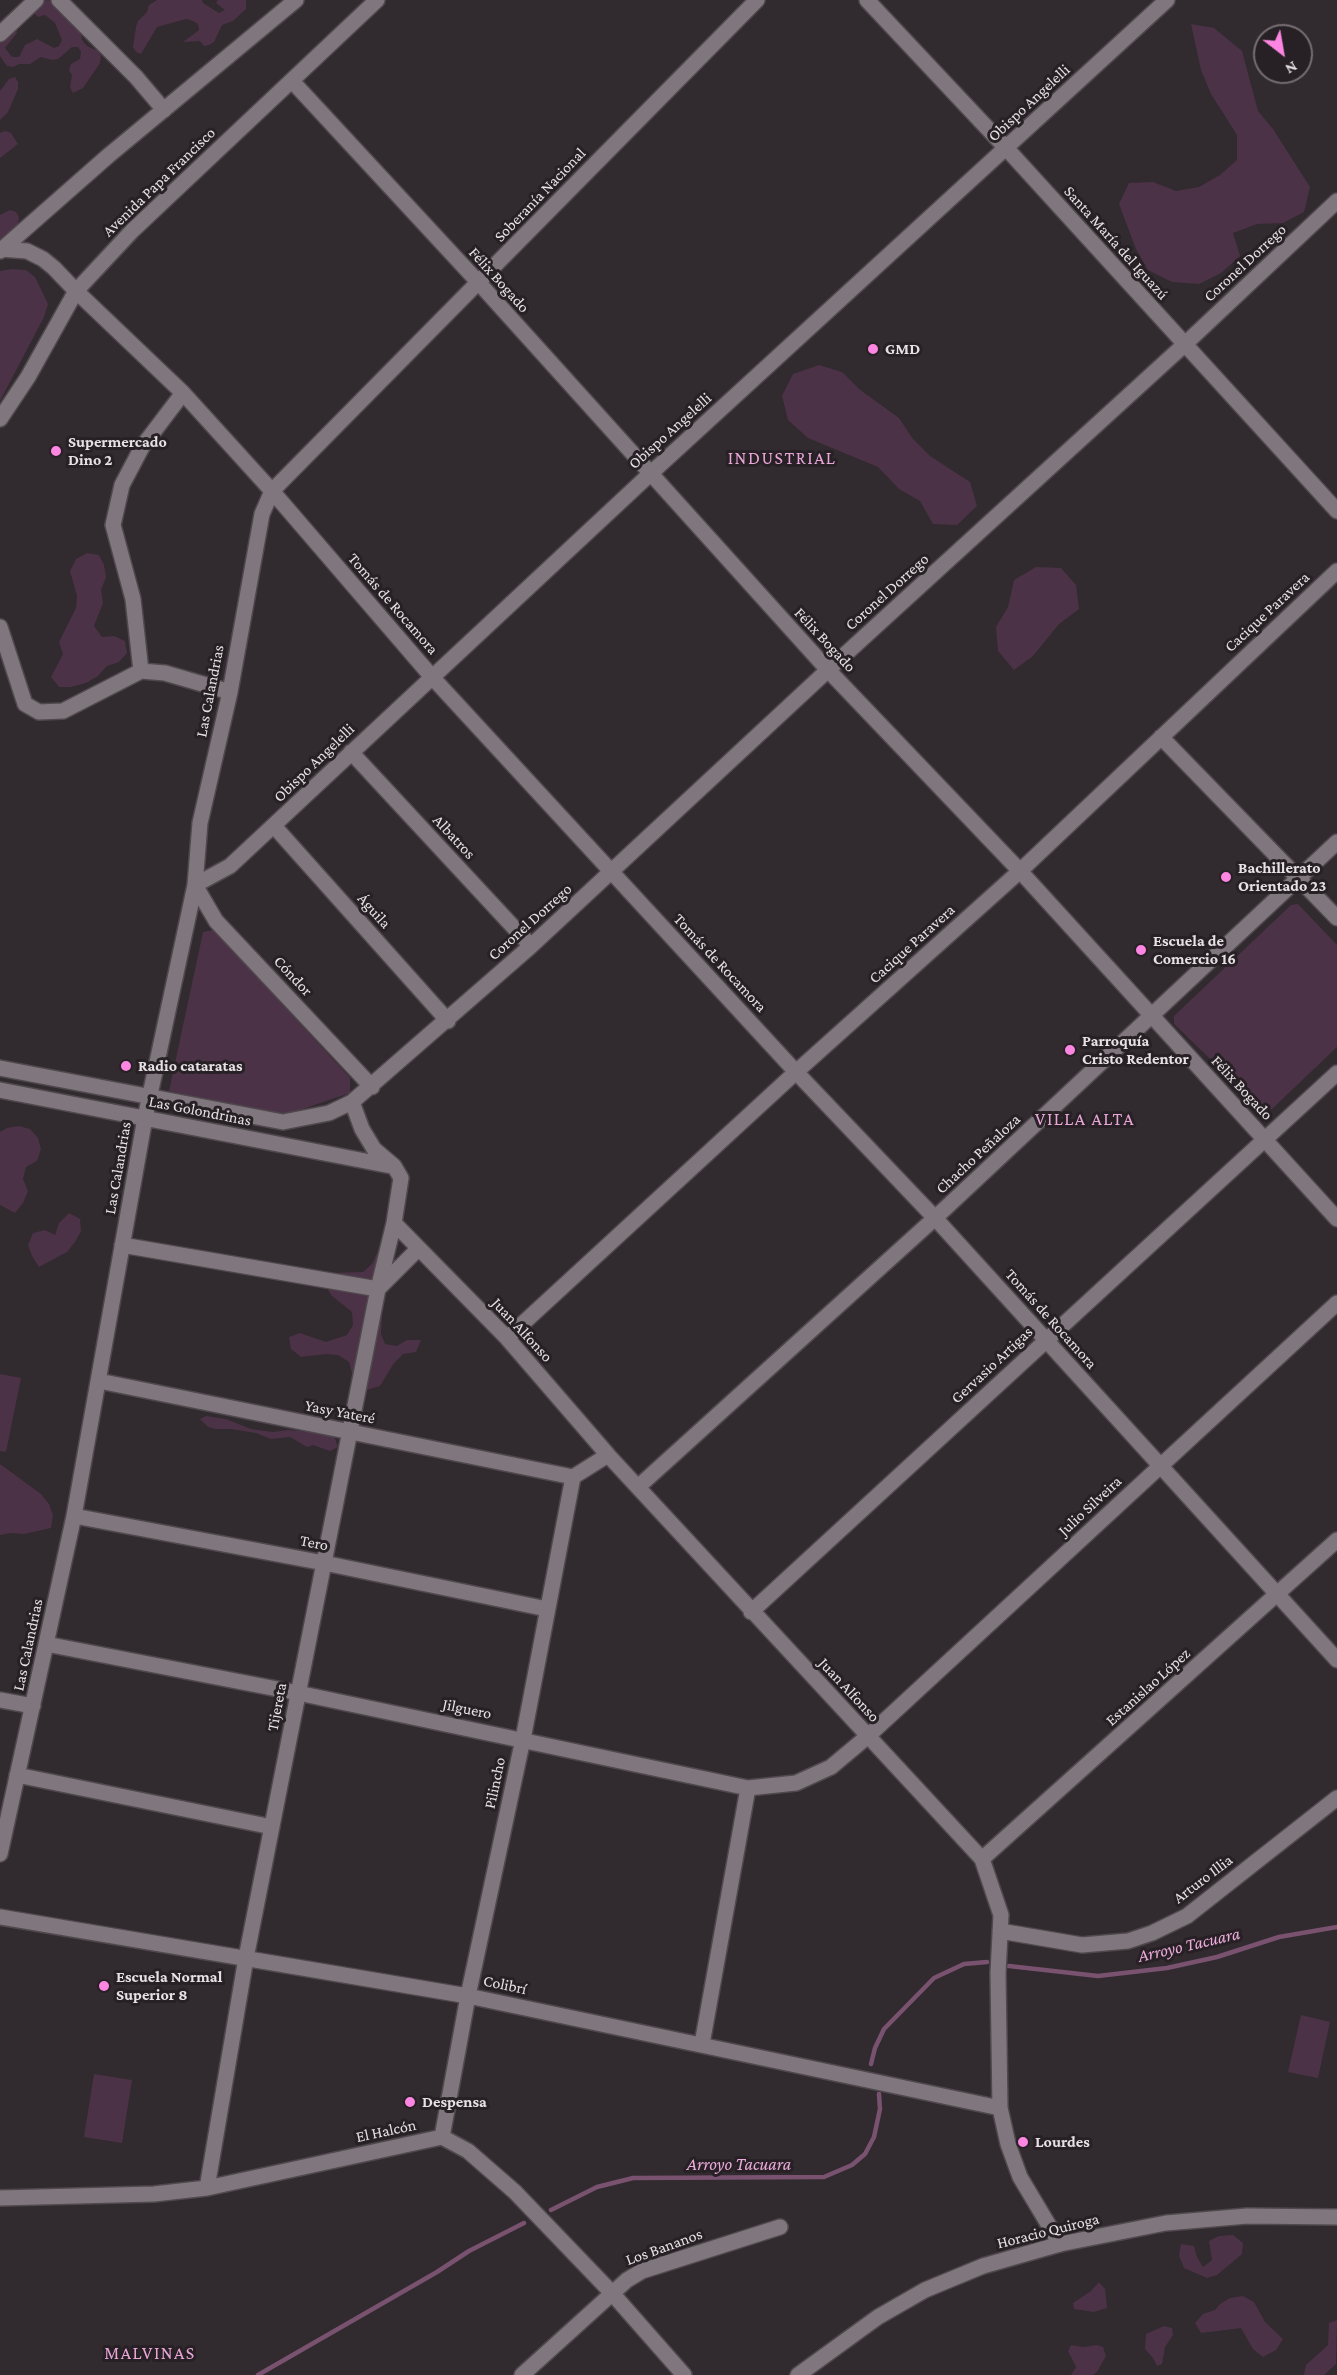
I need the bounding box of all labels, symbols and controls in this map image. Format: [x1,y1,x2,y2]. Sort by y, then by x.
north arrow [1253,24,1313,84]
text: N [1282,58,1301,78]
street label: Obispo Angelelli [984,60,1074,146]
street label: Avenida Papa Francisco [99,123,219,241]
street label: Soberanía Nacional [490,144,590,246]
street label: Santa María del Iguazú [1060,182,1172,304]
street label: Coronel Dorrego [1200,220,1290,306]
street label: Félix Bogado [465,243,533,317]
place label: GMD [885,339,920,359]
marker: GMD [866,342,880,356]
street label: Obispo Angelelli [625,389,715,473]
place label: Supermercado Dino 2 [68,432,167,470]
marker: Supermercado Dino 2 [49,444,63,458]
district label: INDUSTRIAL [728,447,836,469]
street label: Tomás de Rocamora [344,549,442,659]
street label: Coronel Dorrego [841,550,933,634]
street label: Cacique Paravera [1221,568,1313,656]
street label: Félix Bogado [790,604,860,676]
street label: Las Calandrias [192,643,228,739]
street label: Obispo Angelelli [270,720,358,806]
street label: Albatros [429,811,479,863]
place label: Bachillerato Orientado 23 [1238,858,1326,896]
marker: Bachillerato Orientado 23 [1219,870,1233,884]
street label: Coronel Dorrego [484,880,576,964]
street label: Águila [353,889,395,933]
street label: Cacique Paravera [865,900,959,988]
street label: Tomás de Rocamora [669,910,771,1016]
place label: Escuela de Comercio 16 [1153,931,1236,969]
marker: Escuela de Comercio 16 [1134,943,1148,957]
street label: Cóndor [270,952,316,1000]
place label: Parroquía Cristo Redentor [1082,1031,1189,1069]
marker: Parroquía Cristo Redentor [1063,1043,1077,1057]
street label: Félix Bogado [1207,1052,1277,1124]
place label: Radio cataratas [138,1056,243,1076]
marker: Radio cataratas [119,1059,133,1073]
street label: Las Golondrinas [147,1092,253,1130]
district label: VILLA ALTA [1035,1108,1135,1130]
street label: Chacho Peñaloza [932,1110,1024,1198]
street label: Las Calandrias [100,1120,136,1216]
street label: Tomás de Rocamora [1001,1265,1101,1373]
street label: Juan Alfonso [487,1294,557,1366]
street label: Gervasio Artigas [947,1322,1037,1408]
street label: Yasy Yateré [303,1396,377,1428]
street label: Julio Silveira [1054,1472,1126,1540]
street label: Tero [298,1531,330,1555]
street label: Las Calandrias [9,1597,47,1693]
street label: Estanislao López [1102,1644,1194,1730]
street label: Juan Alfonso [814,1654,884,1726]
street label: Tijereta [263,1681,291,1733]
street label: Jilguero [441,1694,493,1724]
street label: Pilincho [480,1755,510,1811]
street label: Arturo Illia [1169,1850,1237,1908]
water label: Arroyo Tacuara [1136,1923,1242,1967]
place label: Escuela Normal Superior 8 [116,1967,222,2005]
street label: Colibrí [482,1971,528,1999]
marker: Escuela Normal Superior 8 [97,1979,111,1993]
place label: Despensa [422,2092,487,2112]
marker: Despensa [403,2095,417,2109]
street label: El Halcón [354,2115,418,2147]
place label: Lourdes [1035,2132,1090,2152]
marker: Lourdes [1016,2135,1030,2149]
water label: Arroyo Tacuara [687,2153,791,2175]
street label: Horacio Quiroga [995,2209,1101,2253]
street label: Los Bananos [623,2224,705,2270]
district label: MALVINAS [104,2342,196,2364]

